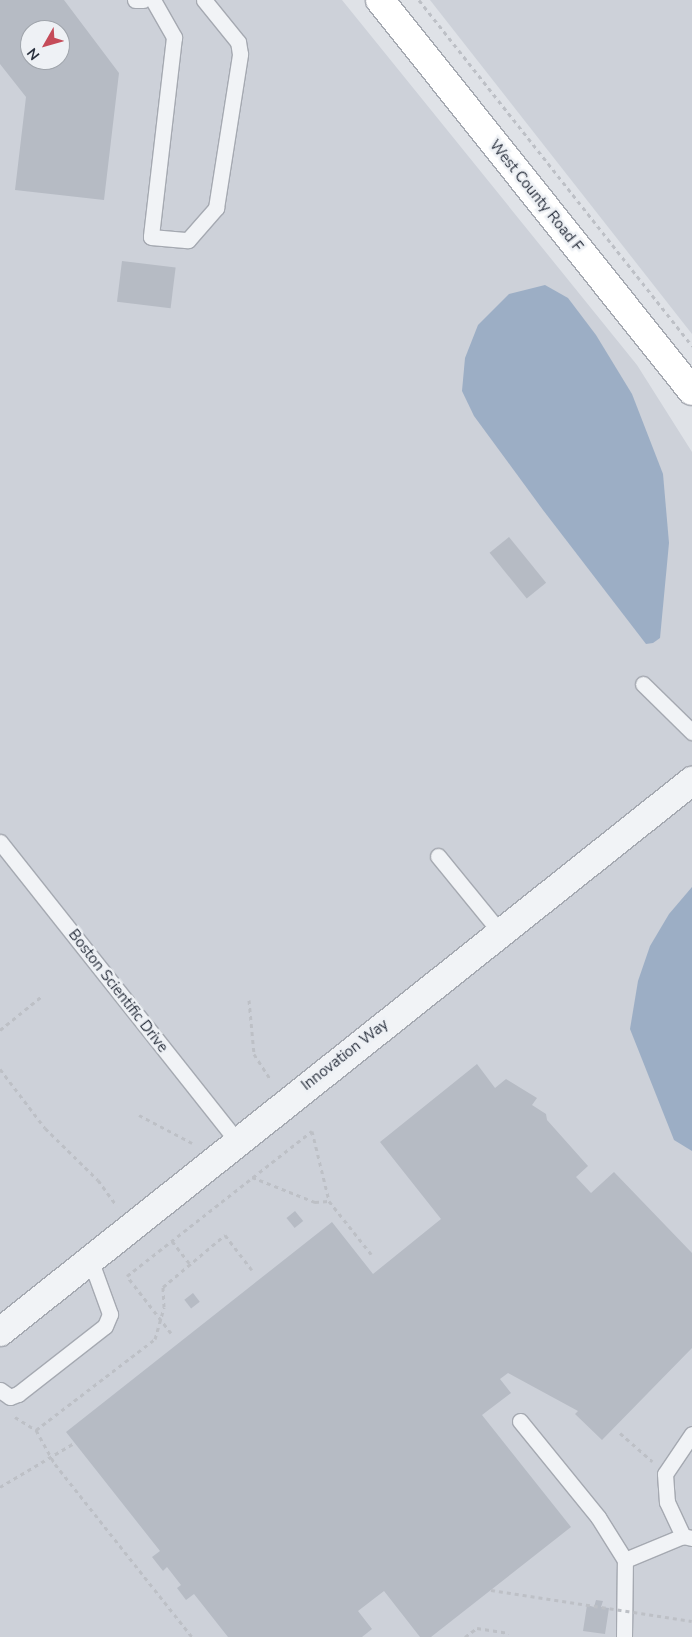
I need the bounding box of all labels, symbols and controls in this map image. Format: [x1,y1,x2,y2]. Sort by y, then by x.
north arrow [20,20,70,70]
text: N [23,44,44,64]
street label: West County Road F [485,136,587,256]
street label: Boston Scientific Drive [64,926,172,1056]
street label: Innovation Way [298,1015,392,1095]

